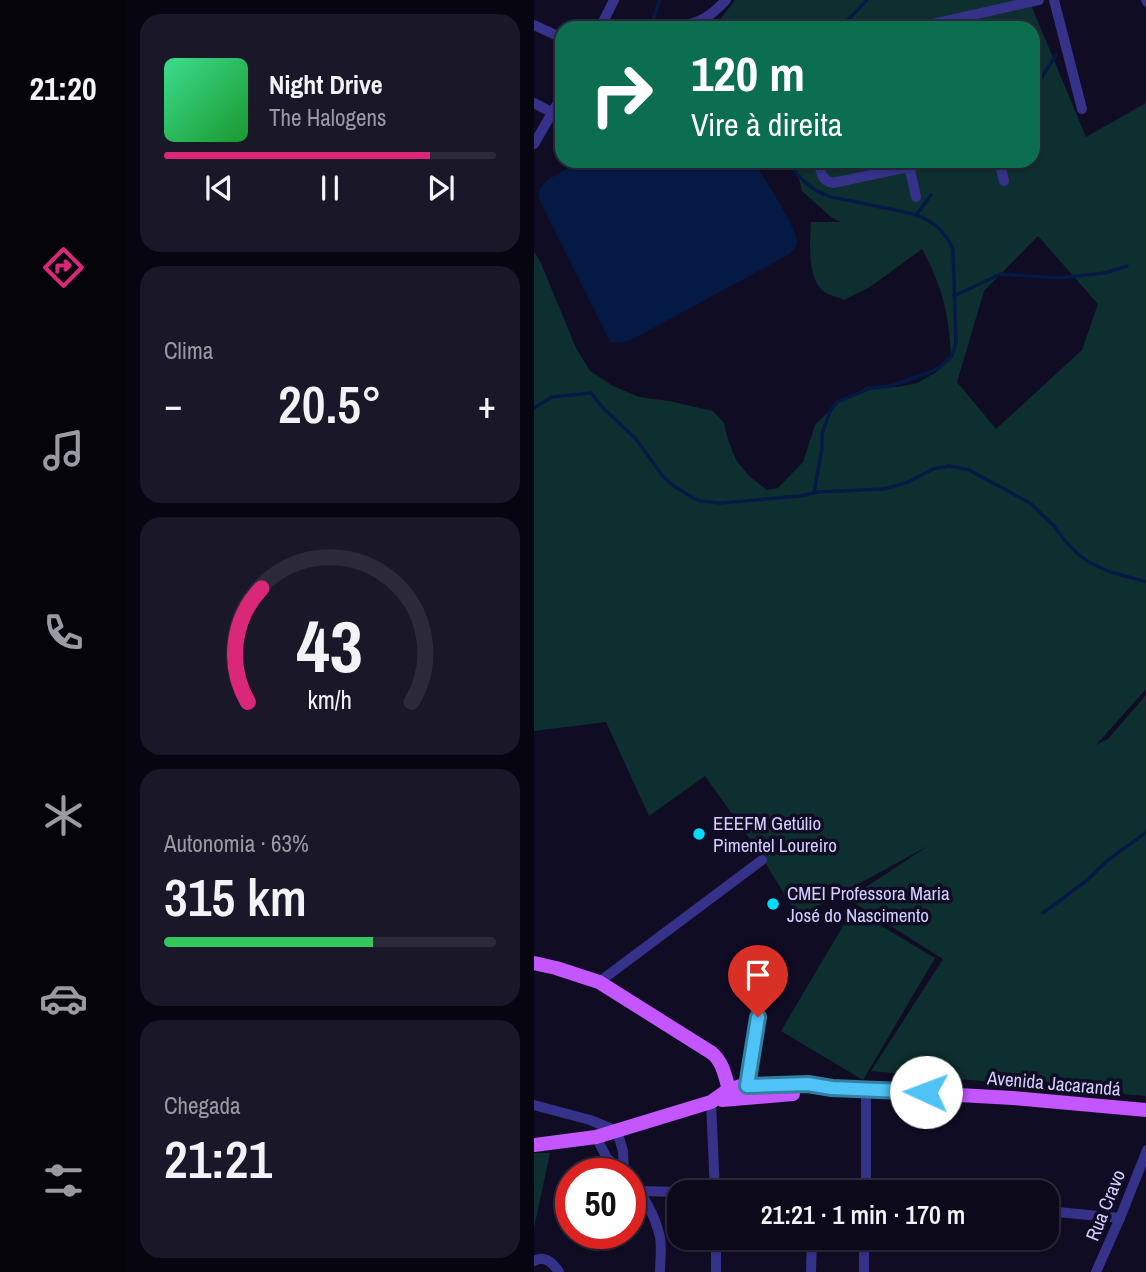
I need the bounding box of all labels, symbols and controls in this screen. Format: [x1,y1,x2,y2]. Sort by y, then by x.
text: 120 m [691,40,805,106]
icon: right [576,49,667,140]
text: 21:20 [29,67,97,110]
text: Night Drive [269,67,383,102]
text: The Halogens [269,102,386,133]
text: Vire à direita [691,103,842,146]
icon: previous [200,169,238,207]
icon: pause [311,169,349,207]
icon: next [422,169,460,207]
icon: directions [39,243,88,292]
text: Clima [164,335,213,366]
text: 20.5° [278,369,382,439]
text: − [164,379,182,430]
text: + [478,379,496,430]
icon: music [39,426,88,475]
text: 43 [297,597,363,695]
icon: phone [39,608,88,657]
text: km/h [308,683,352,717]
icon: climate [39,791,88,840]
place label: EEEFM Getúlio Pimentel Loureiro [713,810,837,858]
marker: EEEFM Getúlio Pimentel Loureiro [691,826,707,842]
text: Autonomia · 63% [164,828,309,859]
text: 315 km [164,862,307,932]
place label: CMEI Professora Maria José do Nascimento [787,880,950,928]
marker: CMEI Professora Maria José do Nascimento [765,896,781,912]
pin [728,945,788,1017]
icon: arrive [739,956,777,994]
icon: car [39,974,88,1023]
position arrow [889,1055,963,1129]
street label: Avenida Jacarandá [985,1064,1122,1102]
text: Chegada [164,1090,241,1121]
text: 21:21 [164,1124,272,1194]
icon: filters [39,1156,88,1205]
speed limit sign: 50 [555,1158,646,1249]
street label: Rua Cravo [1079,1166,1131,1244]
text: 21:21 · 1 min · 170 m [761,1197,965,1232]

